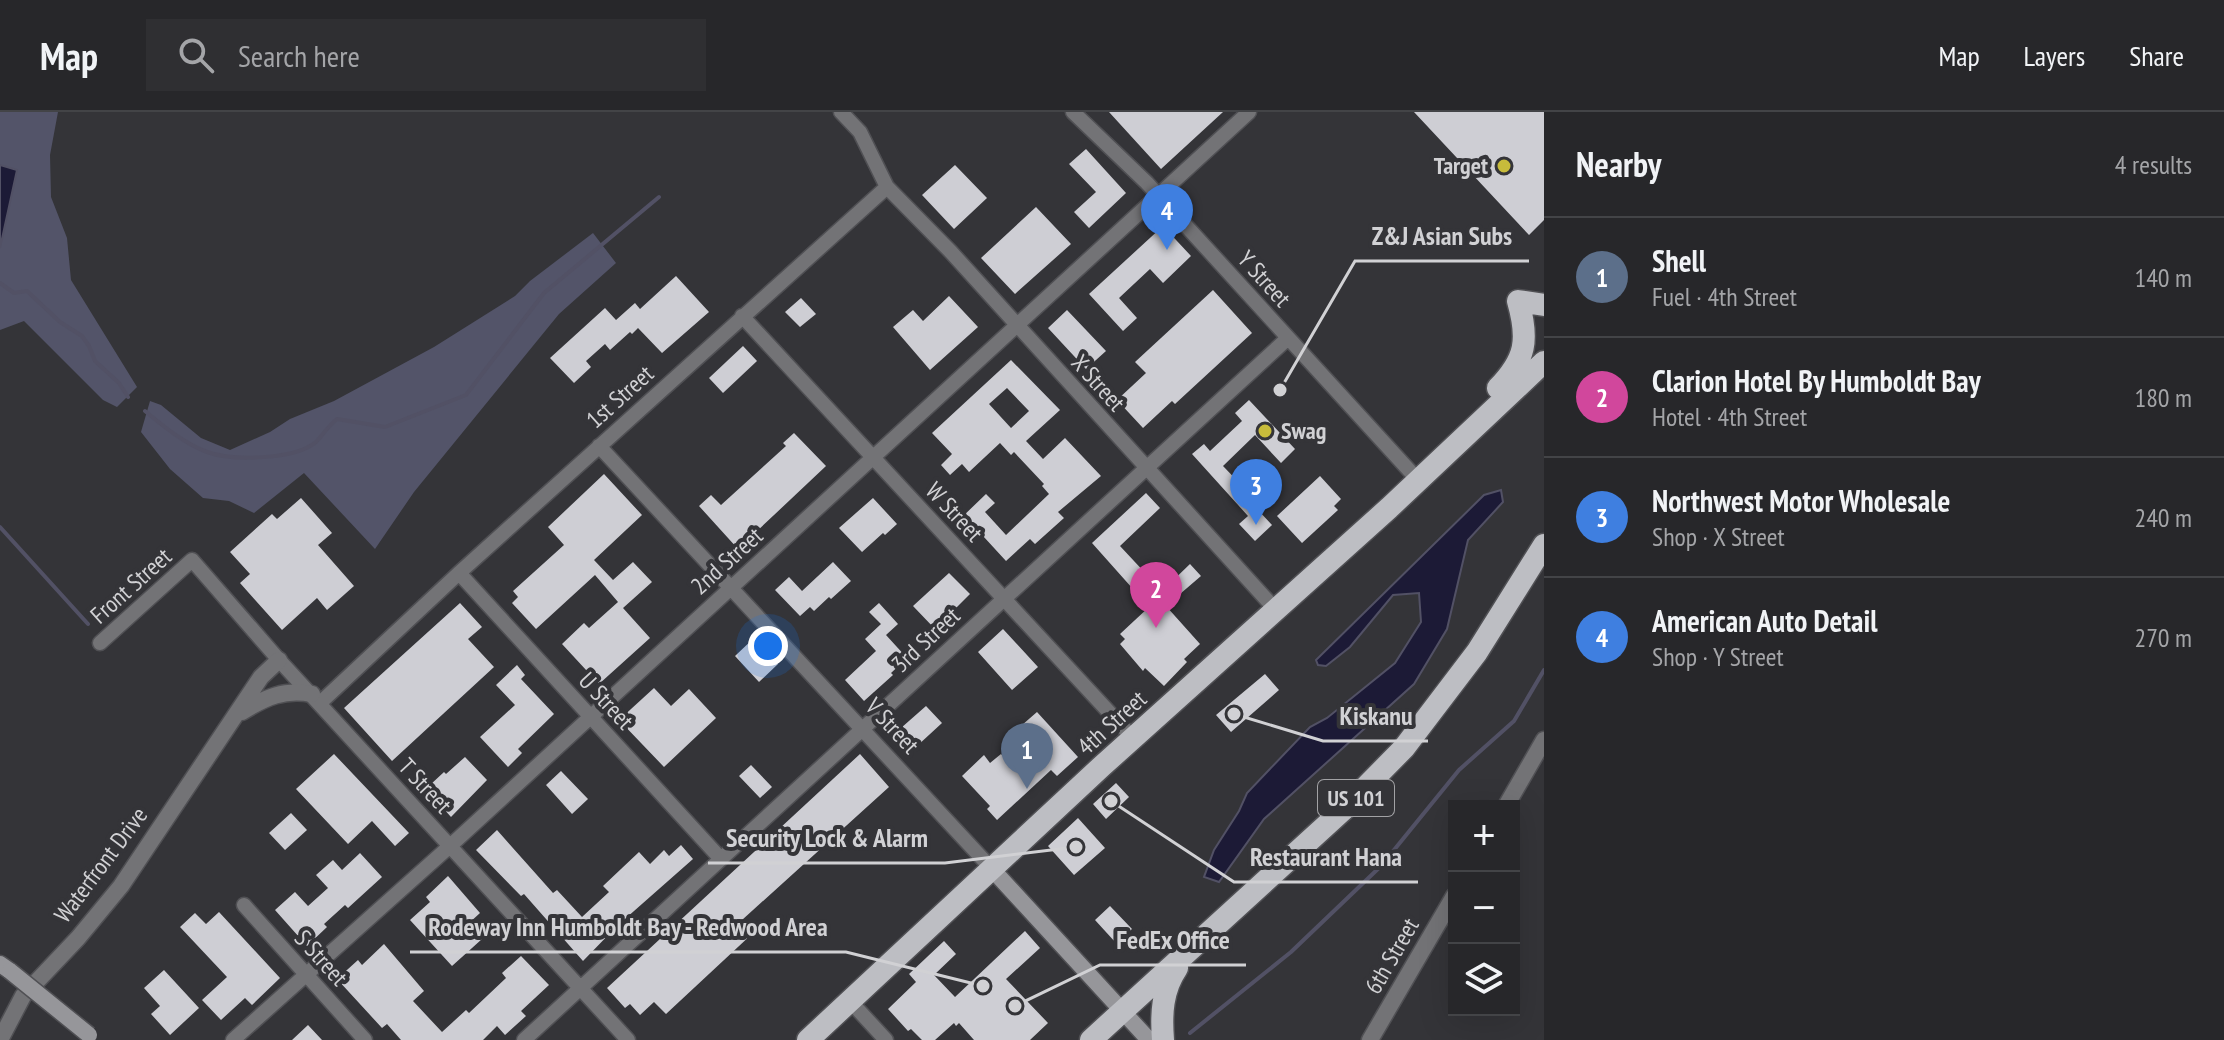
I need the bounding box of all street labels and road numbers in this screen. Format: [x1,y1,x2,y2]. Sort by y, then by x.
street label: Y Street [1231,244,1298,314]
street label: X Street [1065,348,1132,418]
street label: 1st Street [579,358,660,435]
street label: W Street [919,475,990,548]
street label: 2nd Street [684,520,769,601]
street label: Front Street [84,541,178,630]
street label: 3rd Street [885,600,967,679]
street label: U Street [572,665,641,736]
street label: 4th Street [1071,683,1153,762]
street label: V Street [858,690,926,760]
street label: T Street [392,751,459,820]
road number: US 101 [1318,780,1394,816]
street label: Waterfront Drive [47,801,154,929]
street label: 6th Street [1357,912,1426,999]
street label: S Street [288,923,355,992]

